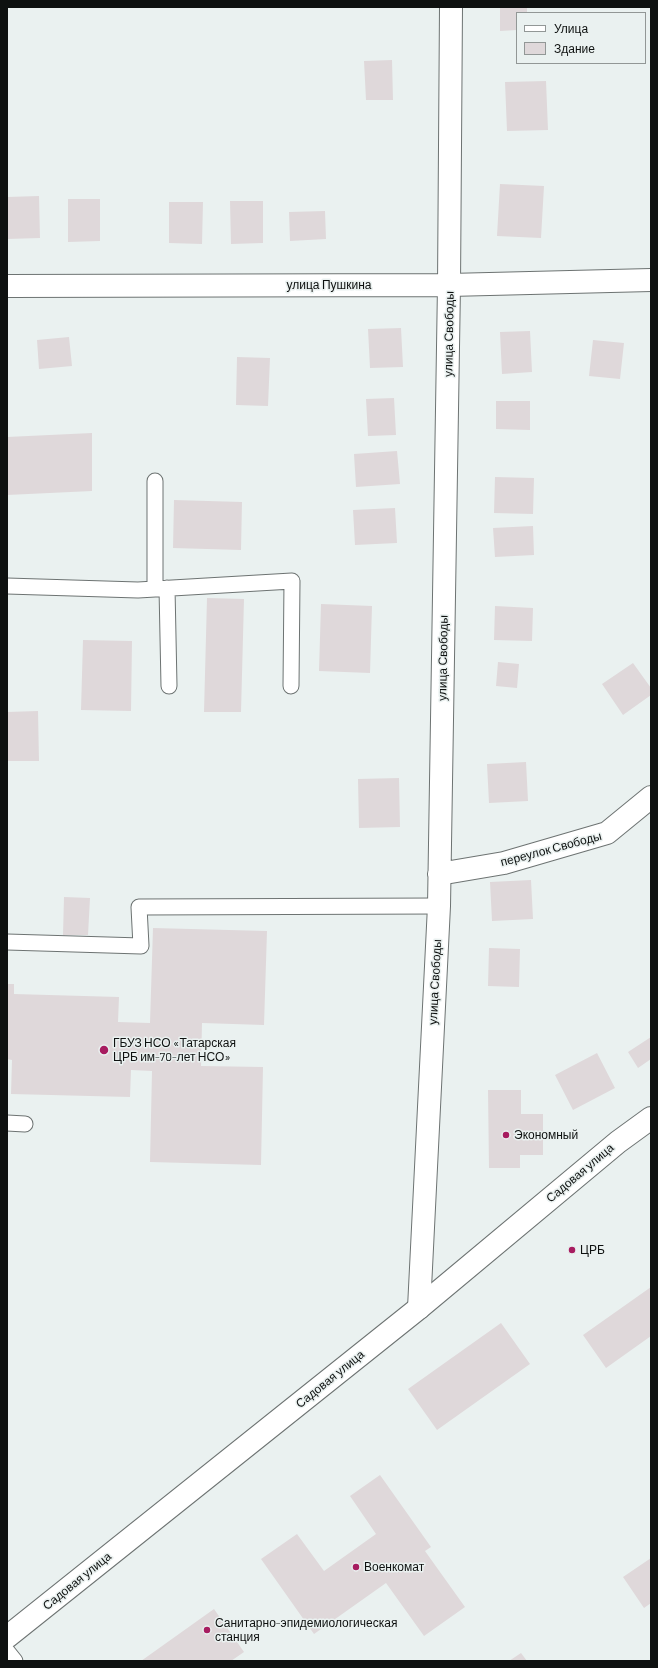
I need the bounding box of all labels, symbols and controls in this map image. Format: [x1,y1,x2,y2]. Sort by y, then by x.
legend [516,12,646,64]
text: Улица [554,21,588,35]
text: Здание [554,41,595,55]
street label: улица Пушкина [287,278,371,292]
street label: улица Свободы [441,291,457,377]
street label: улица Свободы [435,615,451,701]
street label: переулок Свободы [499,829,603,869]
street label: улица Свободы [426,939,444,1025]
place label: ГБУЗ НСО «Татарская ЦРБ им-70-лет НСО» [113,1036,236,1064]
marker: ГБУЗ НСО «Татарская ЦРБ им-70-лет НСО» [98,1044,110,1056]
place label: Экономный [514,1128,578,1142]
marker: Экономный [501,1130,511,1140]
street label: Садовая улица [543,1141,617,1205]
place label: ЦРБ [580,1243,605,1257]
marker: ЦРБ [567,1245,577,1255]
street label: Садовая улица [293,1347,367,1411]
street label: Садовая улица [40,1549,114,1613]
place label: Военкомат [364,1560,424,1574]
marker: Военкомат [351,1562,361,1572]
place label: Санитарно-эпидемиологическая станция [215,1616,397,1644]
marker: Санитарно-эпидемиологическая станция [202,1625,212,1635]

